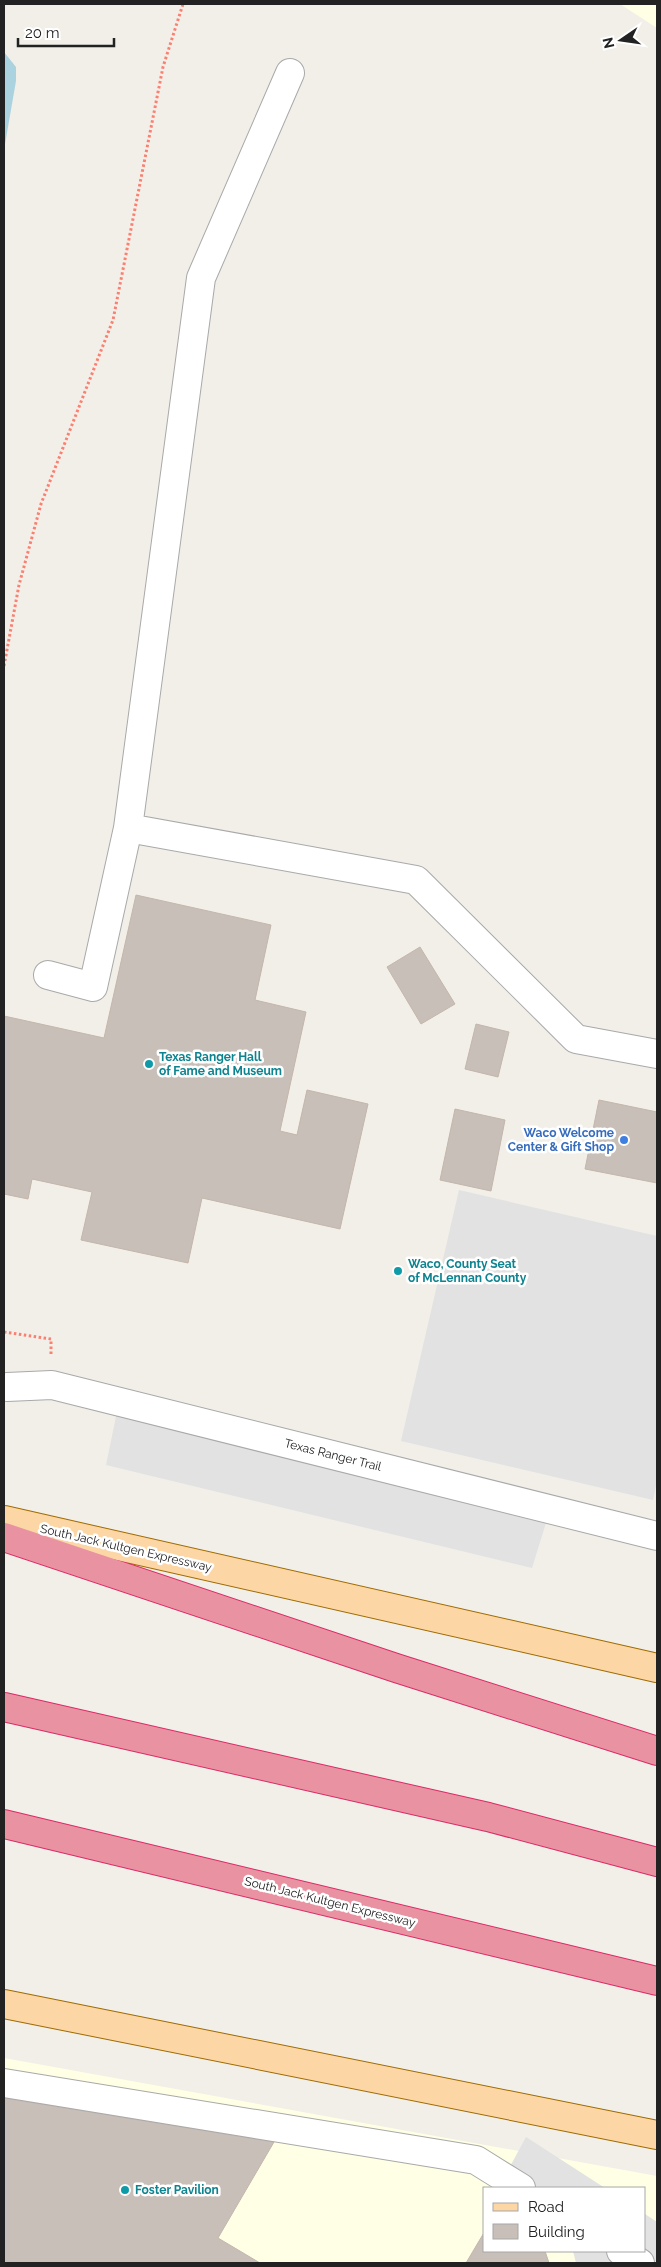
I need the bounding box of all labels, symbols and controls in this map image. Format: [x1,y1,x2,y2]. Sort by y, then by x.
scale bar [18,15,114,47]
north arrow [596,15,646,65]
text: 20 m [25,24,60,42]
text: N [599,36,617,50]
place label: Texas Ranger Hall of Fame and Museum [159,1050,282,1078]
marker: Texas Ranger Hall of Fame and Museum [143,1058,155,1070]
place label: Waco Welcome Center & Gift Shop [508,1126,614,1154]
marker: Waco Welcome Center & Gift Shop [618,1134,630,1146]
place label: Waco, County Seat of McLennan County [408,1257,527,1285]
marker: Waco, County Seat of McLennan County [392,1265,404,1277]
street label: Texas Ranger Trail [283,1436,384,1474]
street label: South Jack Kultgen Expressway [39,1521,214,1575]
street label: South Jack Kultgen Expressway [243,1874,417,1930]
place label: Foster Pavilion [135,2183,219,2197]
marker: Foster Pavilion [119,2184,131,2196]
legend [483,2187,646,2252]
text: Road [528,2198,564,2216]
text: Building [528,2223,585,2241]

